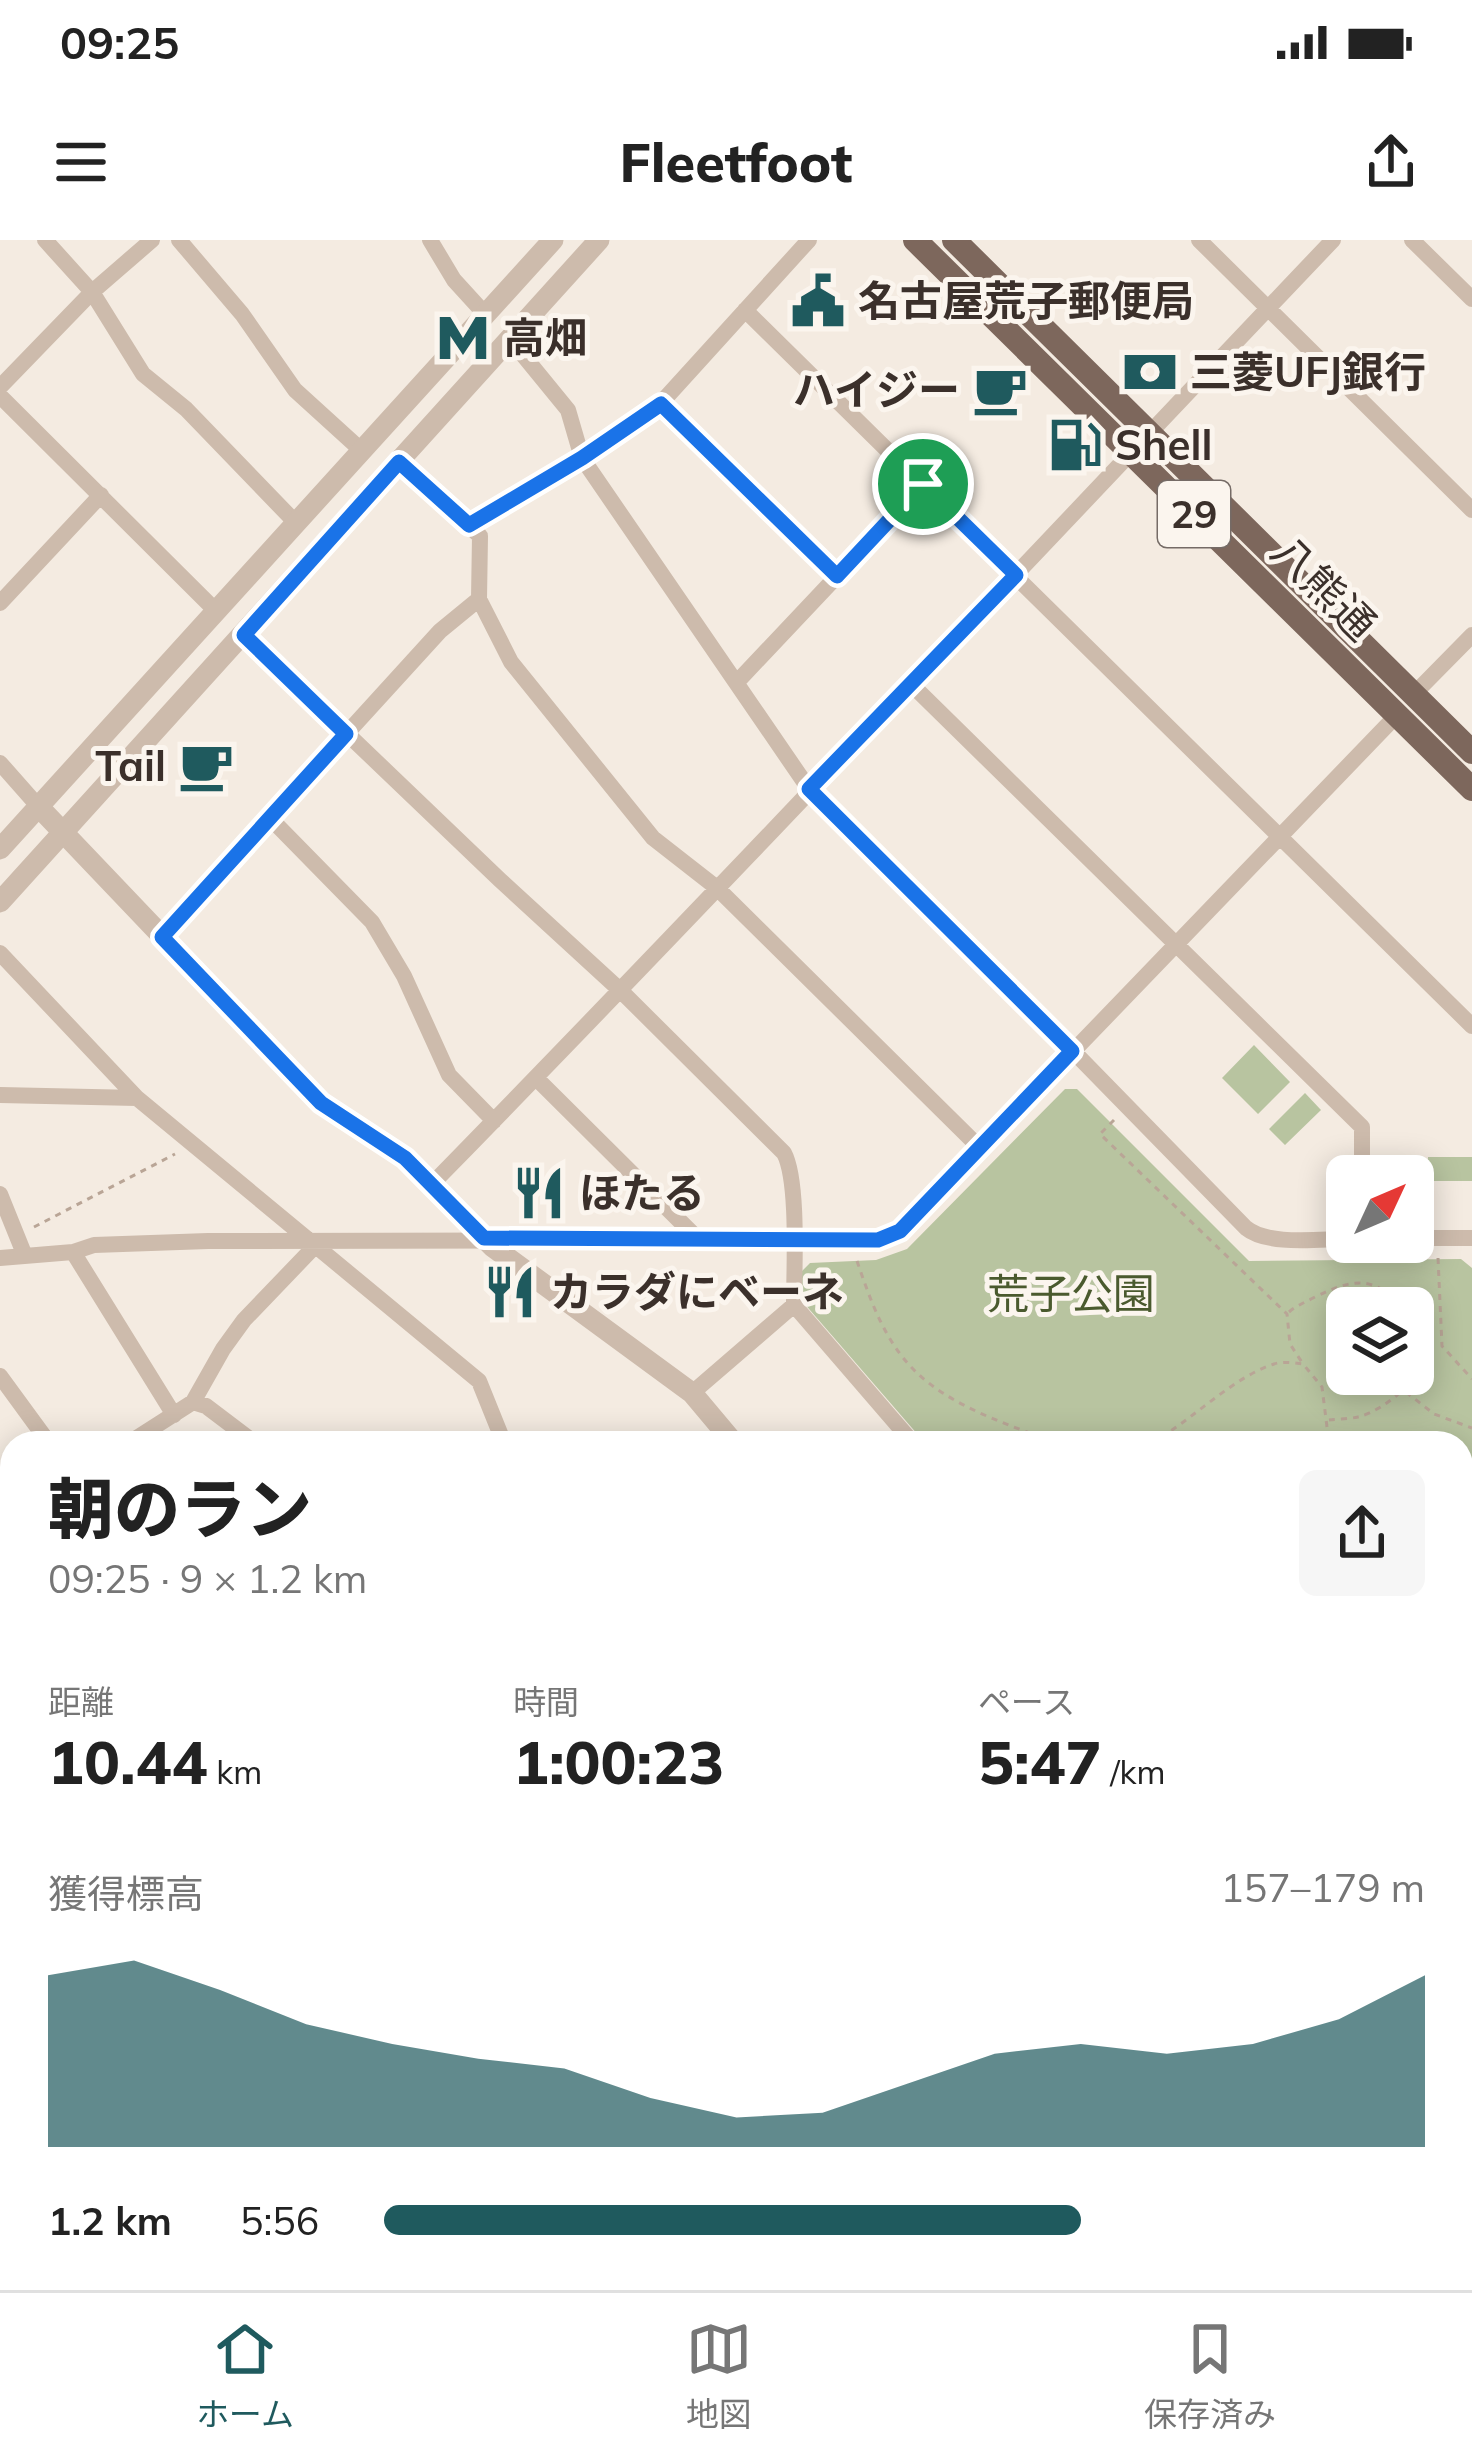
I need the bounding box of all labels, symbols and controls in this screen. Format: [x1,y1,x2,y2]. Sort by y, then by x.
text: 09:25 [60,14,179,70]
text: Fleetfoot [620,128,852,196]
icon: menu [48,129,114,195]
icon: share [1358,129,1424,195]
public building icon: 名古屋荒子郵便局 [789,272,847,330]
place label: 名古屋荒子郵便局 [858,274,1194,327]
metro station icon: 高畑 [434,309,492,367]
place label: 高畑 [503,311,587,364]
bank icon: 三菱UFJ銀行 [1121,343,1179,401]
place label: 三菱UFJ銀行 [1190,345,1426,398]
cafe icon: ハイジー [971,361,1029,419]
place label: ハイジー [793,363,960,416]
fuel station icon: Shell [1046,416,1104,474]
place label: Shell [1115,418,1212,471]
pin [872,433,974,535]
icon: arrive [890,451,956,517]
road number: 29 [1158,481,1230,547]
street label: 八熊通 [1261,524,1388,651]
cafe icon: Tail [177,737,235,795]
place label: Tail [95,739,166,792]
north arrow [1326,1155,1434,1263]
map controls [1326,1155,1434,1395]
restaurant icon: ほたる [510,1164,568,1222]
place label: ほたる [579,1166,705,1219]
restaurant icon: カラダにベーネ [481,1263,539,1321]
place label: カラダにベーネ [550,1265,844,1318]
park label: 荒子公園 [987,1267,1155,1320]
button: layers [1326,1287,1434,1395]
text: 朝のラン [48,1467,312,1550]
button: share [1299,1470,1425,1596]
text: 09:25 · 9 × 1.2 km [48,1554,367,1603]
text: 距離 [48,1681,114,1722]
text: 時間 [513,1681,579,1722]
text: ペース [978,1681,1075,1722]
text: 10.44 [48,1724,208,1799]
text: 1:00:23 [513,1724,724,1799]
text: 5:47 [978,1724,1102,1799]
text: km [208,1751,262,1792]
text: /km [1102,1751,1166,1792]
text: 157–179 m [1220,1863,1425,1912]
text: 獲得標高 [48,1869,204,1918]
text: 1.2 km [48,2196,172,2245]
text: 5:56 [240,2196,319,2245]
tab: ホーム [196,2316,294,2436]
tab: 地図 [686,2316,752,2436]
tab: 保存済み [1144,2316,1276,2436]

